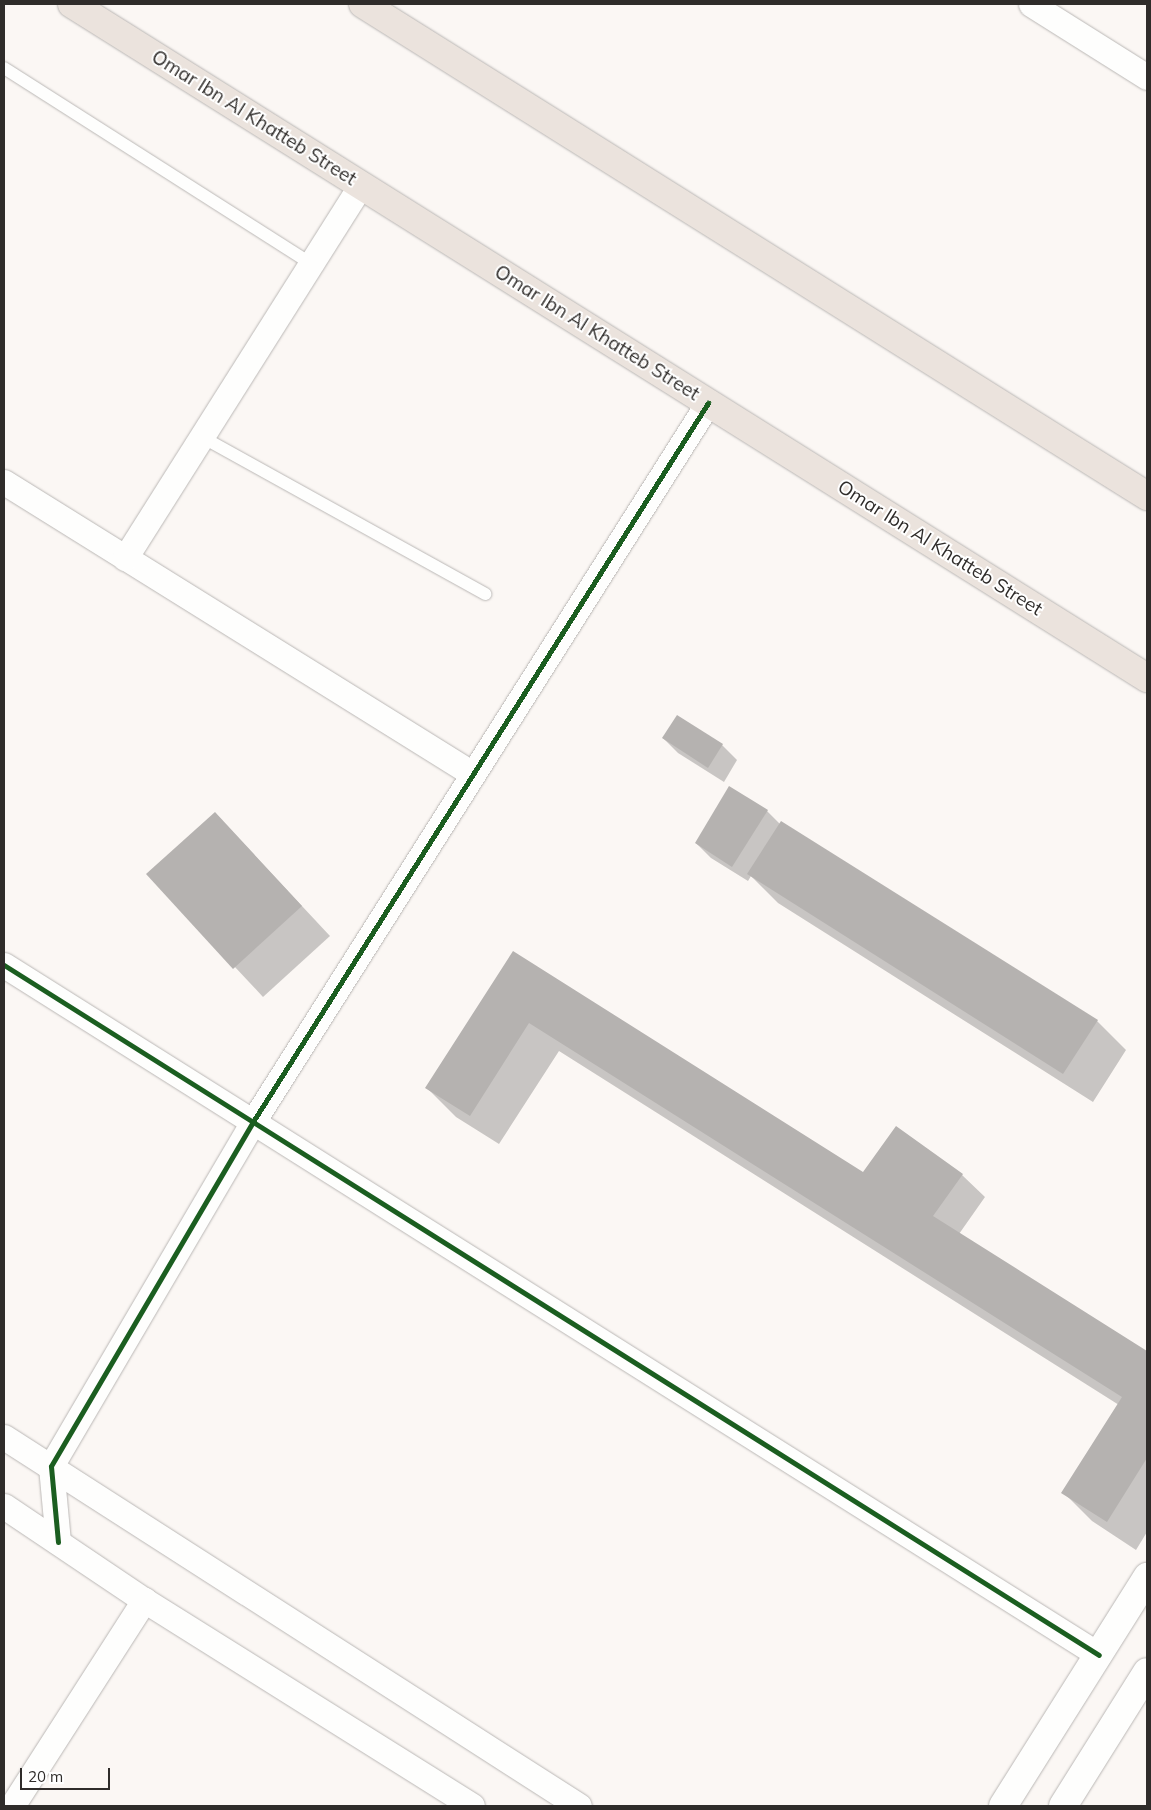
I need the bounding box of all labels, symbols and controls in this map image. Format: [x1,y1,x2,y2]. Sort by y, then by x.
street label: Omar Ibn Al Khatteb Street [147,45,361,191]
street label: Omar Ibn Al Khatteb Street [490,260,704,406]
street label: Omar Ibn Al Khatteb Street [833,475,1047,621]
scale bar [22,1758,112,1790]
text: 20 m [28,1767,63,1786]

